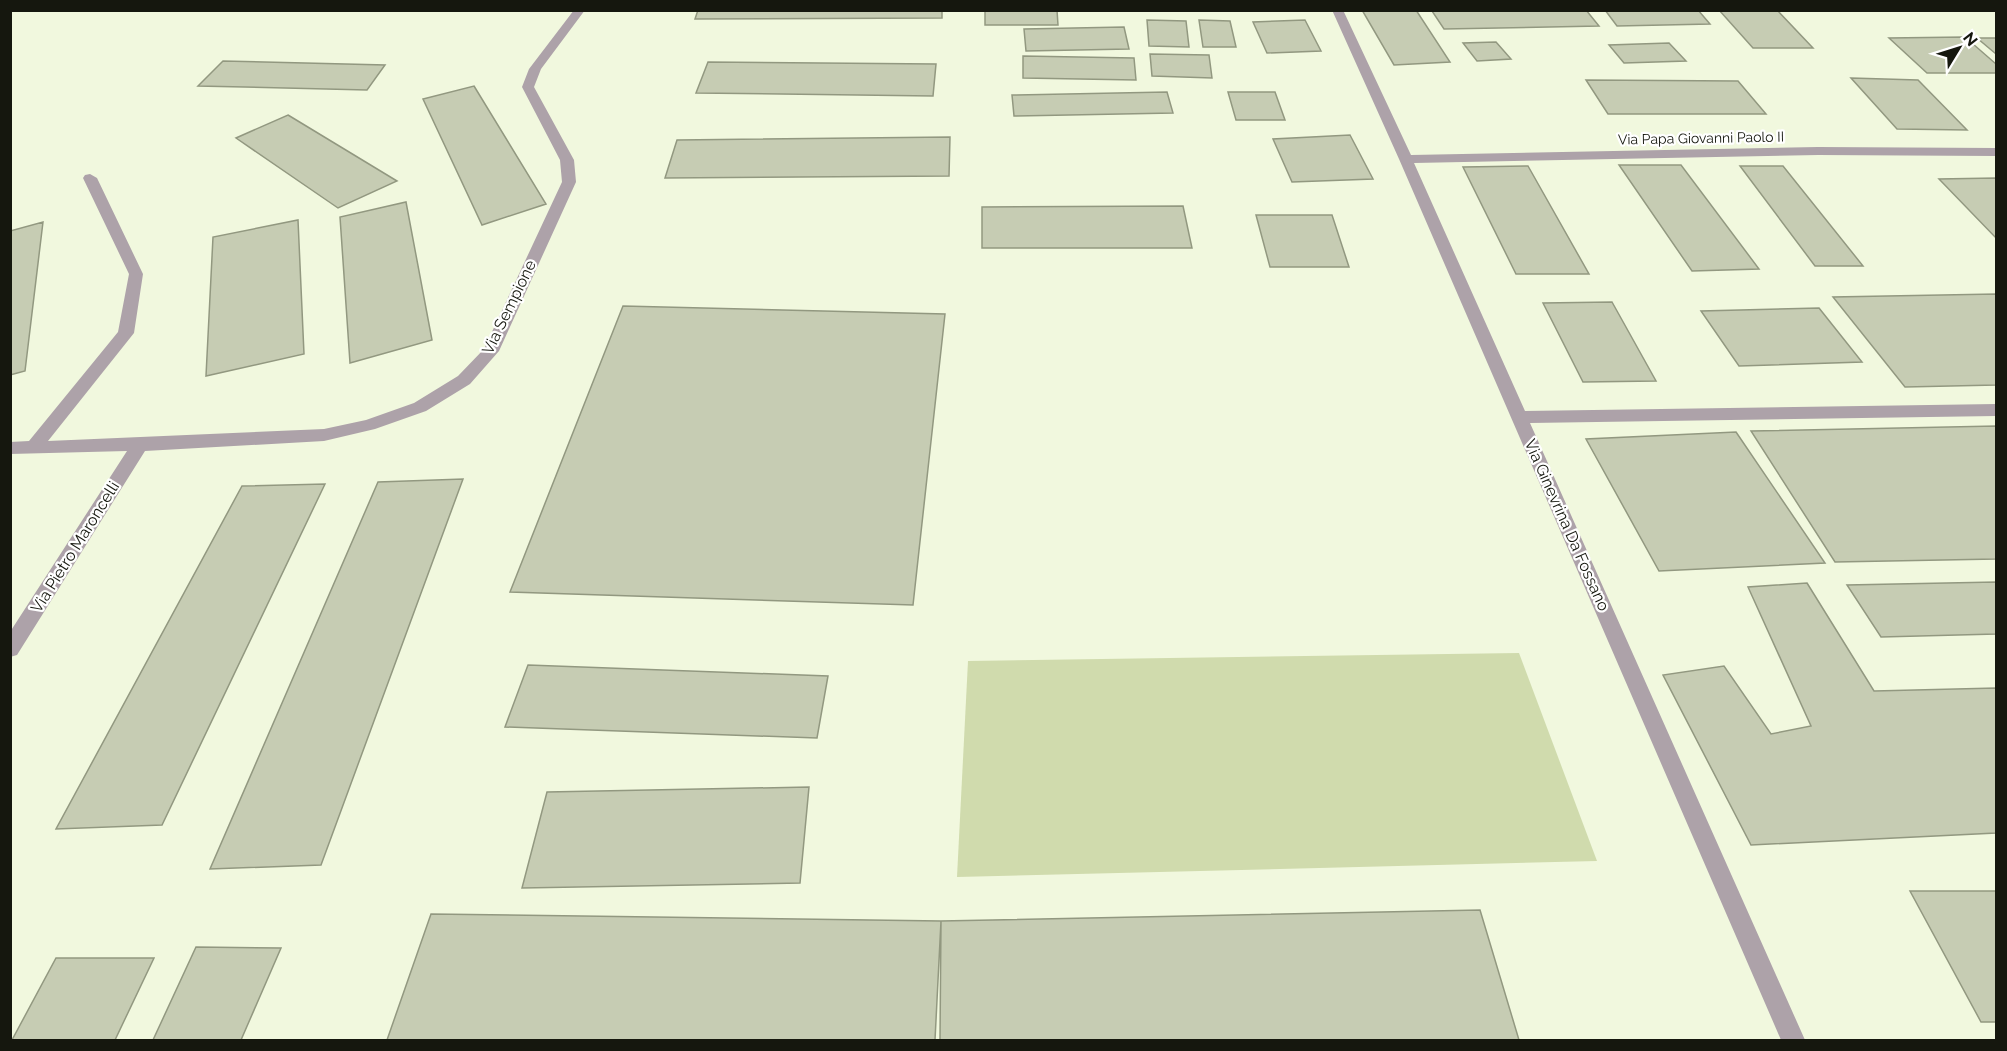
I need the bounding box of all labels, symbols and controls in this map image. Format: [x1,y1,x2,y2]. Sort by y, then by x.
north arrow [1929,18,1989,78]
text: N [1959,28,1982,50]
street label: Via Papa Giovanni Paolo II [1618,129,1784,147]
street label: Via Sempione [478,257,540,357]
street label: Via Ginevrina Da Fossano [1520,436,1614,614]
street label: Via Pietro Maroncelli [27,478,123,616]

